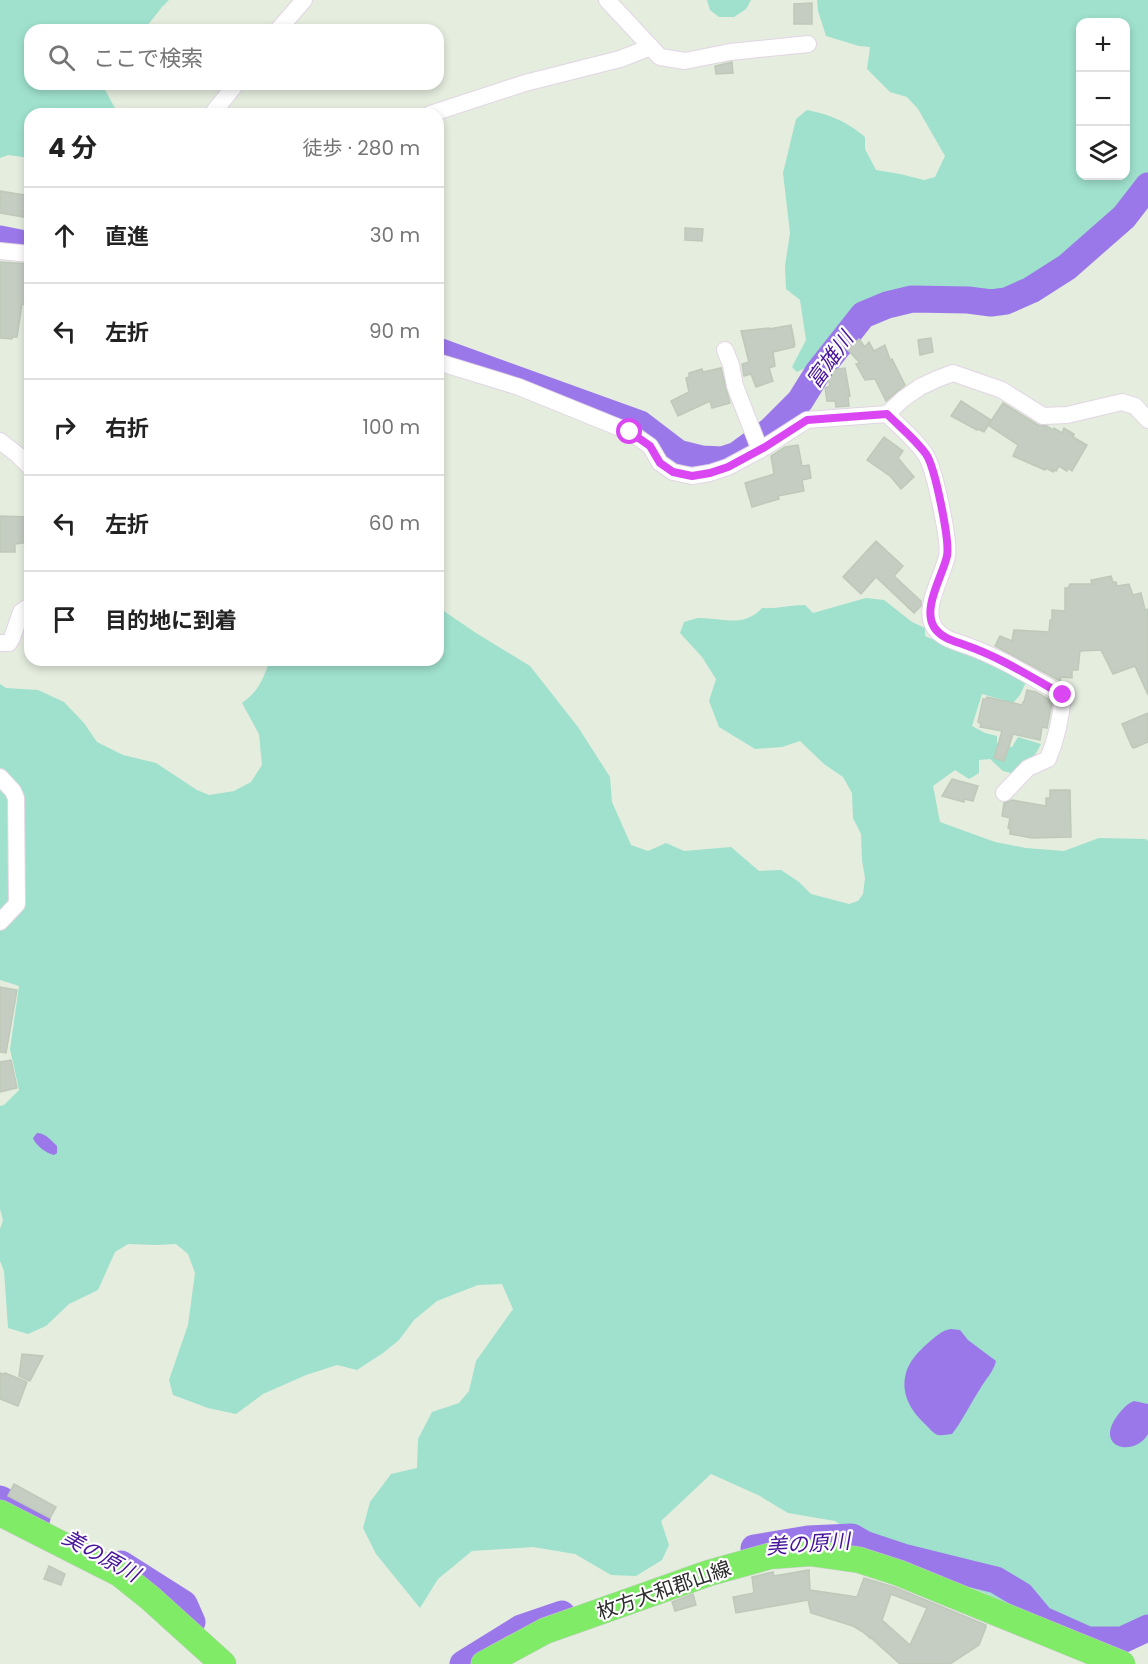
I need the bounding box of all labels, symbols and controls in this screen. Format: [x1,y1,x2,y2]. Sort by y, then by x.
map controls [1076,18,1130,180]
button: + [1076,18,1130,72]
search box [24,24,444,90]
icon: search [45,41,78,74]
text: ここで検索 [93,43,203,74]
button: − [1076,72,1130,126]
button: layers [1076,126,1130,180]
text: 4 分 [48,130,97,166]
text: 徒歩 · 280 m [302,134,420,162]
icon: ahead [48,219,81,252]
text: 直進 [105,221,149,252]
text: 30 m [370,221,420,249]
icon: left [48,315,81,348]
text: 左折 [105,317,149,348]
text: 90 m [369,317,420,345]
water label: 富雄川 [799,324,861,394]
icon: right [48,411,81,444]
text: 右折 [105,413,149,444]
text: 100 m [363,413,420,441]
route start [616,418,642,444]
icon: left [48,507,81,540]
text: 左折 [105,509,149,540]
text: 60 m [369,509,420,537]
icon: arrive [48,603,81,636]
text: 目的地に到着 [105,605,237,636]
route end [1049,681,1075,707]
water label: 美の原川 [57,1523,147,1590]
water label: 美の原川 [765,1526,853,1561]
street label: 枚方大和郡山線 [593,1554,735,1626]

